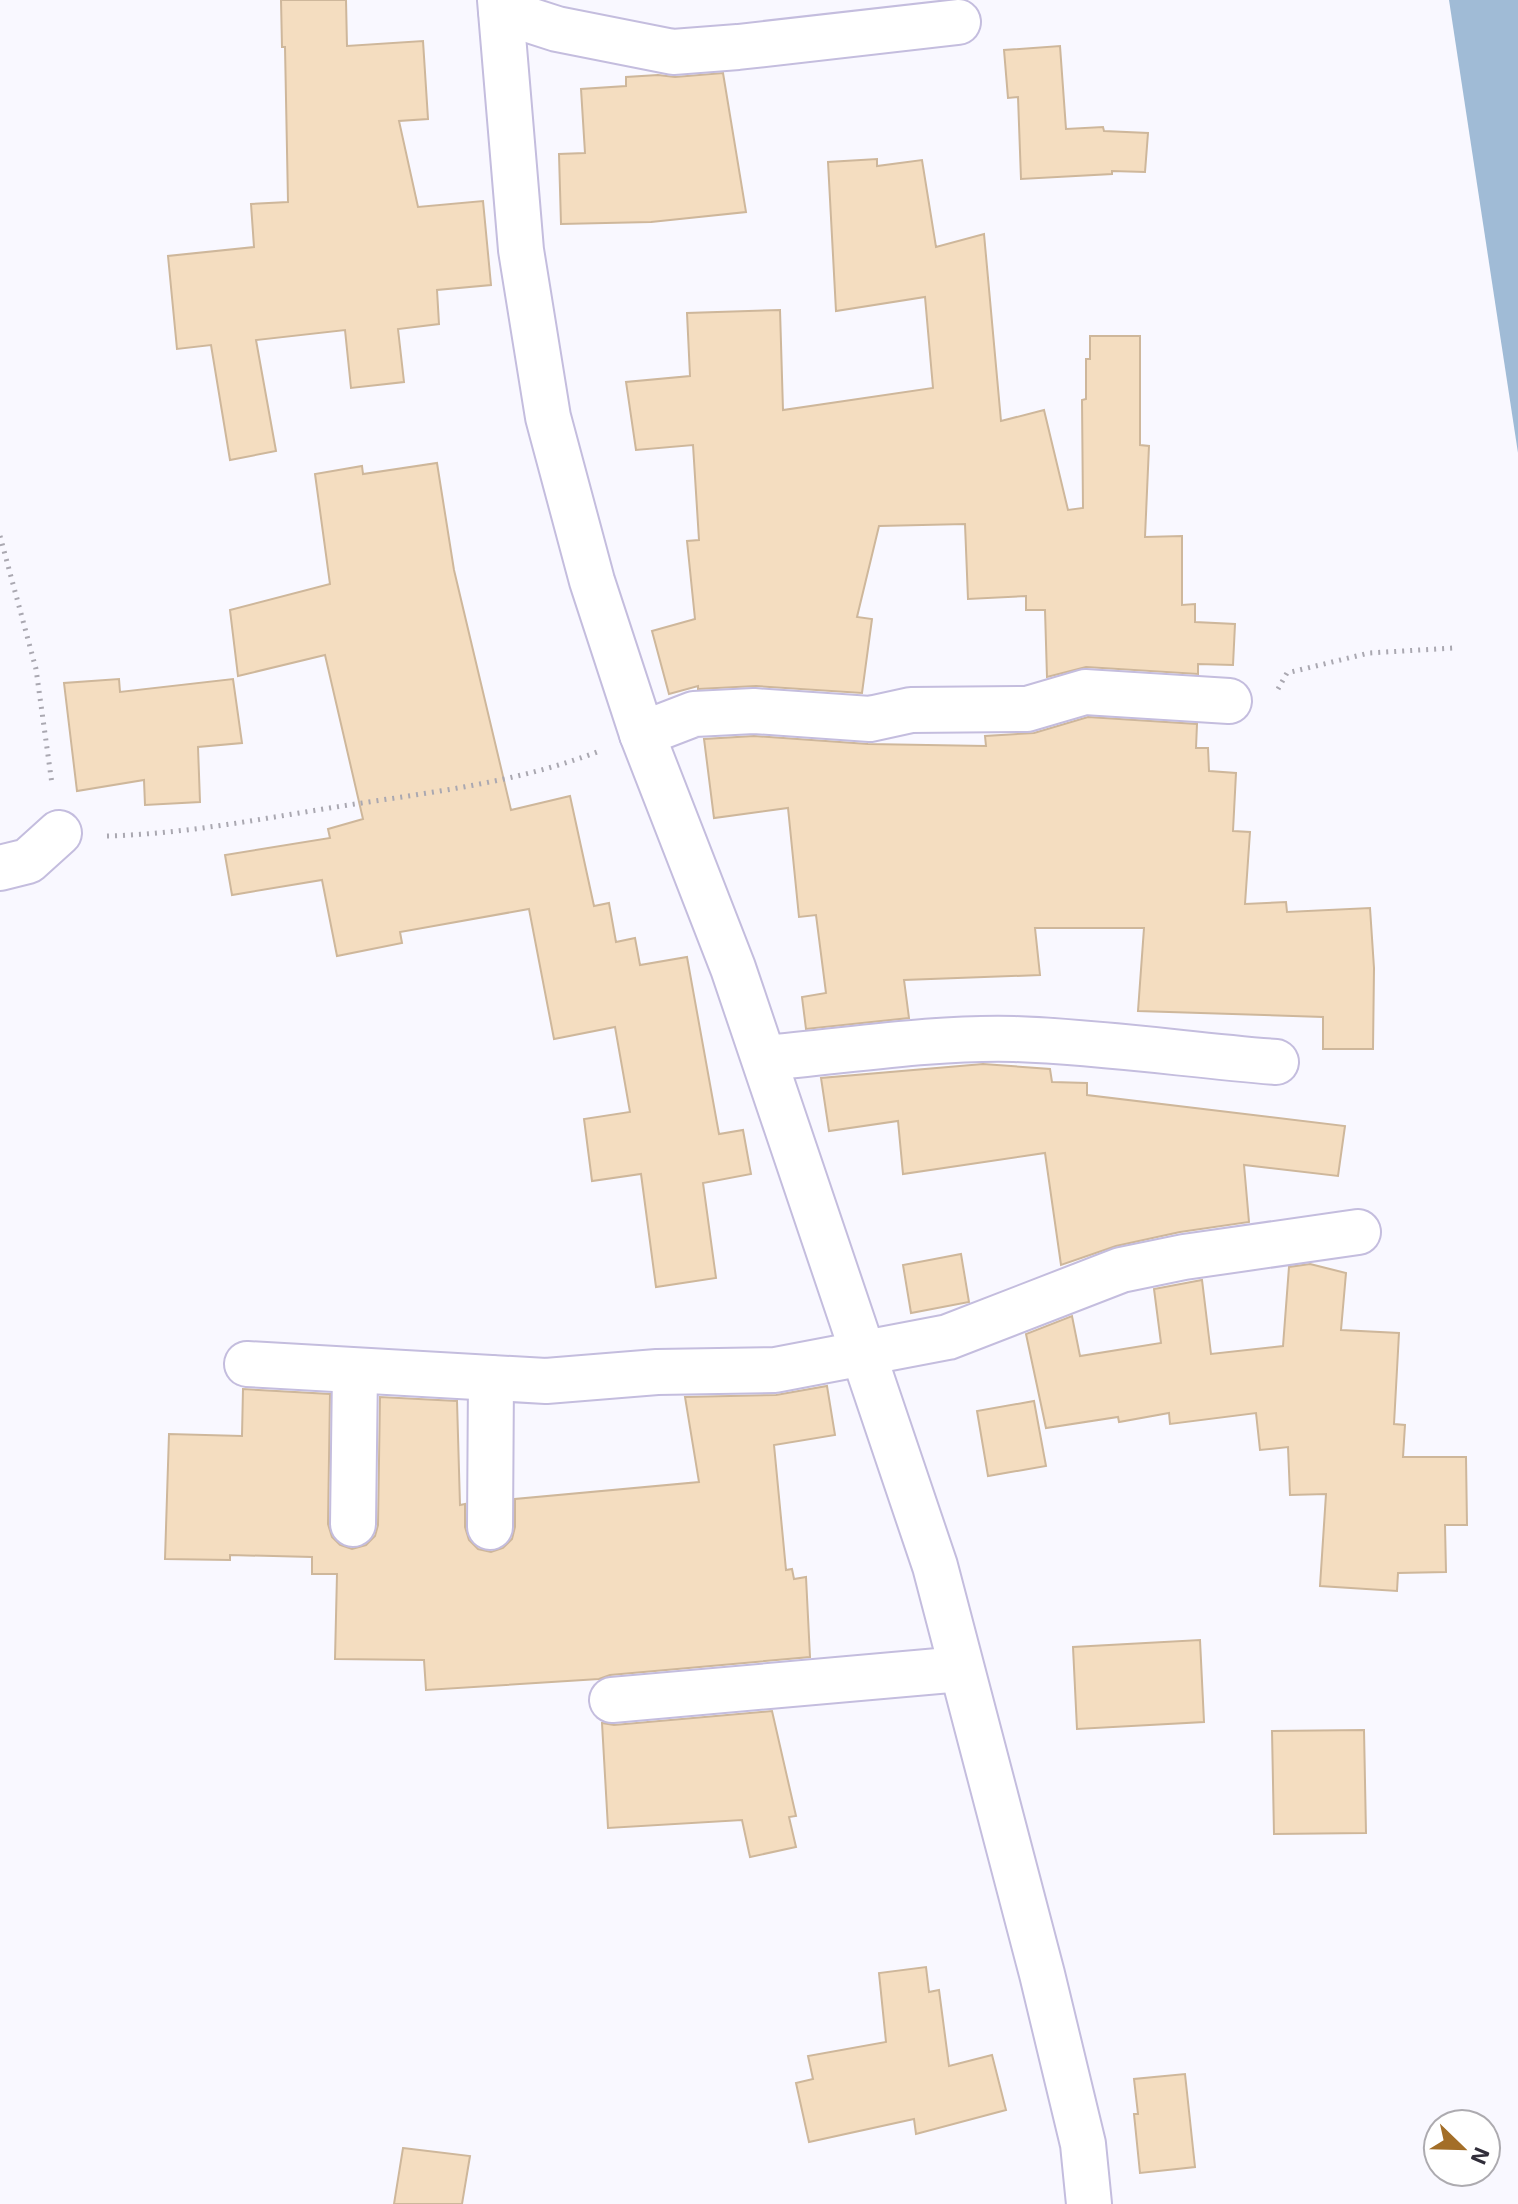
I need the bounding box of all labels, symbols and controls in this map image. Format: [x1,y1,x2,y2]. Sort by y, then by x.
north arrow [1422,2108,1502,2188]
text: N [1466,2144,1496,2169]

